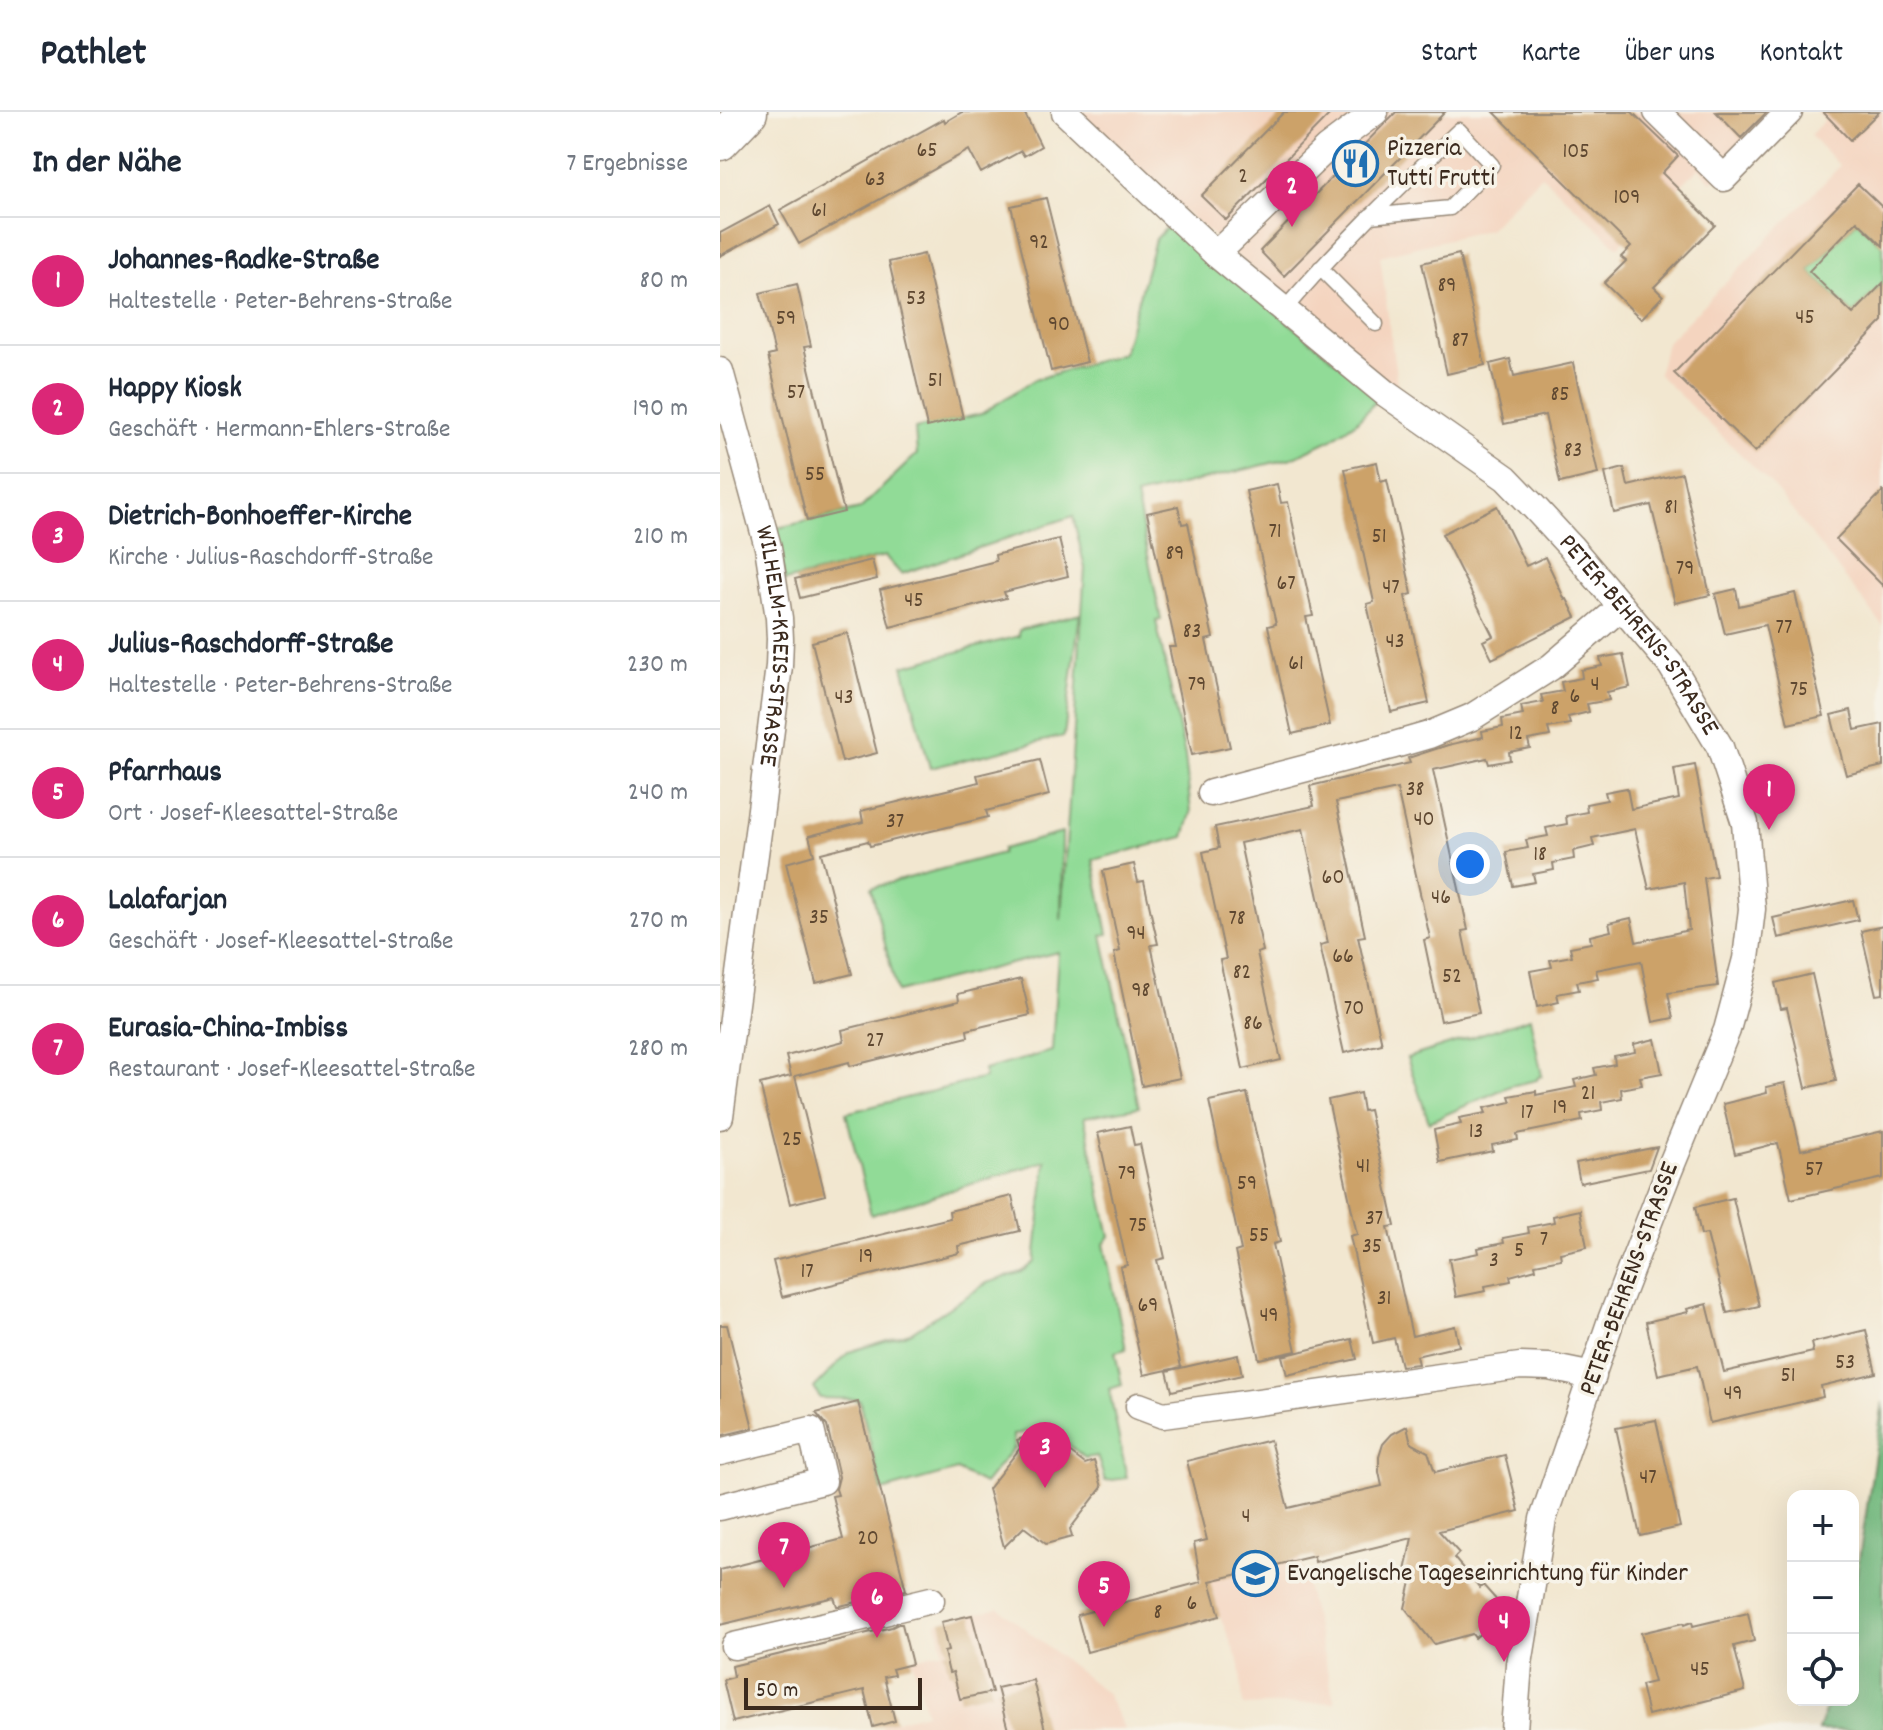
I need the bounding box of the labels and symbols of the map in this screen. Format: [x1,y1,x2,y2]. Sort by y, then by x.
place label: Pizzeria Tutti Frutti [1387,131,1495,198]
house number: 65 [917,136,937,167]
house number: 105 [1563,137,1590,168]
restaurant icon: Pizzeria Tutti Frutti [1332,140,1380,188]
pin: 2 [1266,161,1318,227]
house number: 2 [1238,162,1248,193]
house number: 63 [865,165,885,196]
house number: 109 [1614,183,1640,214]
house number: 61 [811,196,827,227]
house number: 92 [1029,228,1049,259]
house number: 89 [1438,271,1456,302]
house number: 53 [906,284,926,315]
house number: 45 [1795,303,1815,334]
house number: 59 [776,304,796,335]
house number: 90 [1048,310,1070,341]
house number: 87 [1451,326,1469,357]
house number: 51 [927,366,943,397]
house number: 57 [787,378,805,409]
house number: 85 [1550,380,1570,411]
house number: 83 [1564,436,1582,467]
house number: 55 [805,460,825,491]
house number: 81 [1664,493,1678,524]
house number: 71 [1268,517,1282,548]
street label: WILHELM-KREIS-STRASSE [745,521,799,768]
house number: 51 [1371,522,1387,553]
street label: PETER-BEHRENS-STRASSE [1549,526,1728,743]
house number: 89 [1166,539,1184,570]
house number: 79 [1676,554,1694,585]
house number: 67 [1276,569,1296,600]
house number: 47 [1382,573,1400,604]
house number: 45 [904,586,924,617]
house number: 77 [1776,613,1792,644]
house number: 83 [1183,617,1201,648]
house number: 43 [1386,627,1404,658]
house number: 61 [1288,649,1304,680]
house number: 79 [1188,670,1206,701]
house number: 4 [1590,670,1600,701]
house number: 75 [1790,675,1808,706]
house number: 6 [1570,682,1580,713]
house number: 43 [835,683,853,714]
house number: 8 [1551,694,1559,725]
house number: 12 [1509,719,1523,750]
pin: 1 [1743,764,1795,830]
house number: 38 [1406,775,1424,806]
house number: 40 [1413,805,1435,836]
house number: 37 [886,807,904,838]
house number: 18 [1533,840,1547,871]
your location [1450,844,1490,884]
house number: 60 [1322,863,1344,894]
house number: 46 [1431,883,1451,914]
house number: 35 [809,903,829,934]
house number: 78 [1228,904,1246,935]
house number: 94 [1126,919,1146,950]
house number: 66 [1332,942,1354,973]
house number: 82 [1233,958,1251,989]
house number: 52 [1442,962,1462,993]
house number: 98 [1132,976,1150,1007]
house number: 70 [1344,994,1364,1025]
house number: 86 [1243,1009,1263,1040]
house number: 27 [866,1026,884,1057]
house number: 21 [1581,1079,1595,1110]
house number: 19 [1553,1093,1567,1124]
house number: 17 [1520,1098,1534,1129]
house number: 13 [1469,1117,1483,1148]
house number: 25 [782,1125,802,1156]
house number: 41 [1356,1152,1370,1183]
house number: 57 [1805,1155,1823,1186]
street label: PETER-BEHRENS-STRASSE [1571,1157,1690,1401]
house number: 79 [1118,1159,1136,1190]
house number: 59 [1237,1169,1257,1200]
house number: 37 [1365,1204,1383,1235]
house number: 75 [1129,1211,1147,1242]
house number: 55 [1249,1221,1269,1252]
house number: 7 [1540,1225,1548,1256]
house number: 35 [1362,1232,1382,1263]
house number: 5 [1514,1236,1524,1267]
house number: 19 [859,1242,873,1273]
house number: 3 [1489,1246,1499,1277]
house number: 17 [800,1257,814,1288]
house number: 31 [1377,1284,1391,1315]
house number: 69 [1138,1291,1158,1322]
house number: 49 [1259,1301,1279,1332]
house number: 53 [1835,1348,1855,1379]
house number: 51 [1780,1361,1796,1392]
house number: 49 [1723,1379,1743,1410]
pin: 3 [1019,1422,1071,1488]
house number: 47 [1639,1463,1657,1494]
house number: 4 [1241,1502,1251,1533]
pin: 7 [758,1522,810,1588]
house number: 20 [857,1524,879,1555]
school or university icon: Evangelische Tageseinrichtung für Kinder [1232,1550,1280,1598]
place label: Evangelische Tageseinrichtung für Kinder [1287,1556,1688,1593]
pin: 5 [1078,1561,1130,1627]
pin: 6 [851,1572,903,1638]
house number: 6 [1187,1589,1197,1620]
pin: 4 [1478,1596,1530,1662]
house number: 8 [1154,1598,1162,1629]
house number: 45 [1690,1655,1710,1686]
scale bar [744,1674,922,1710]

